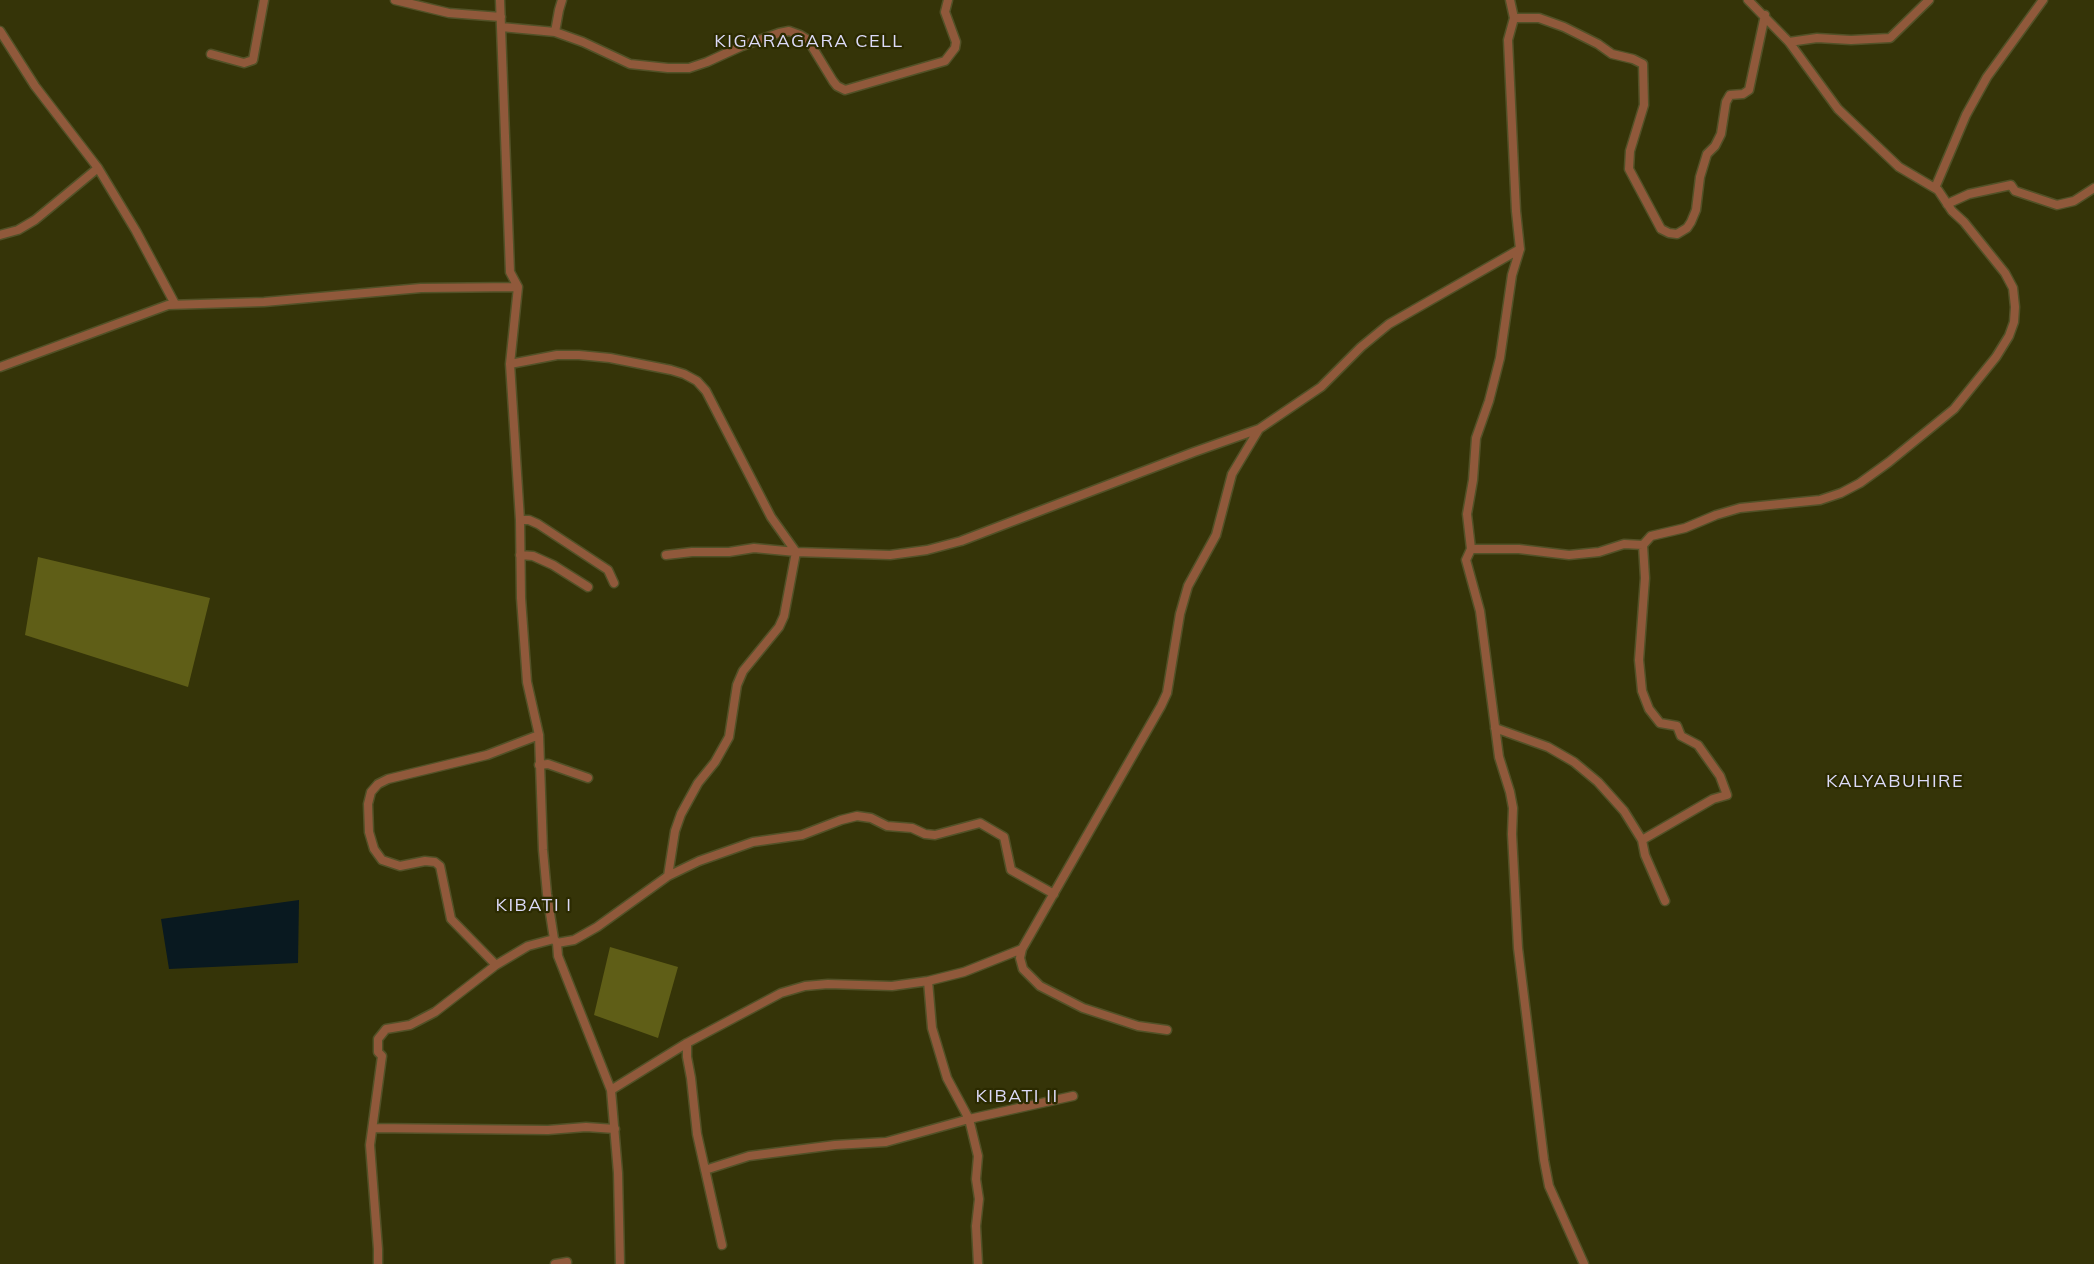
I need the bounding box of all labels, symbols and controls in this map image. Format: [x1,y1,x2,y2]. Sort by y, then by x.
district label: KIGARAGARA CELL [714,31,904,53]
district label: KALYABUHIRE [1826,771,1964,793]
district label: KIBATI I [496,895,572,917]
district label: KIBATI II [975,1086,1059,1108]

